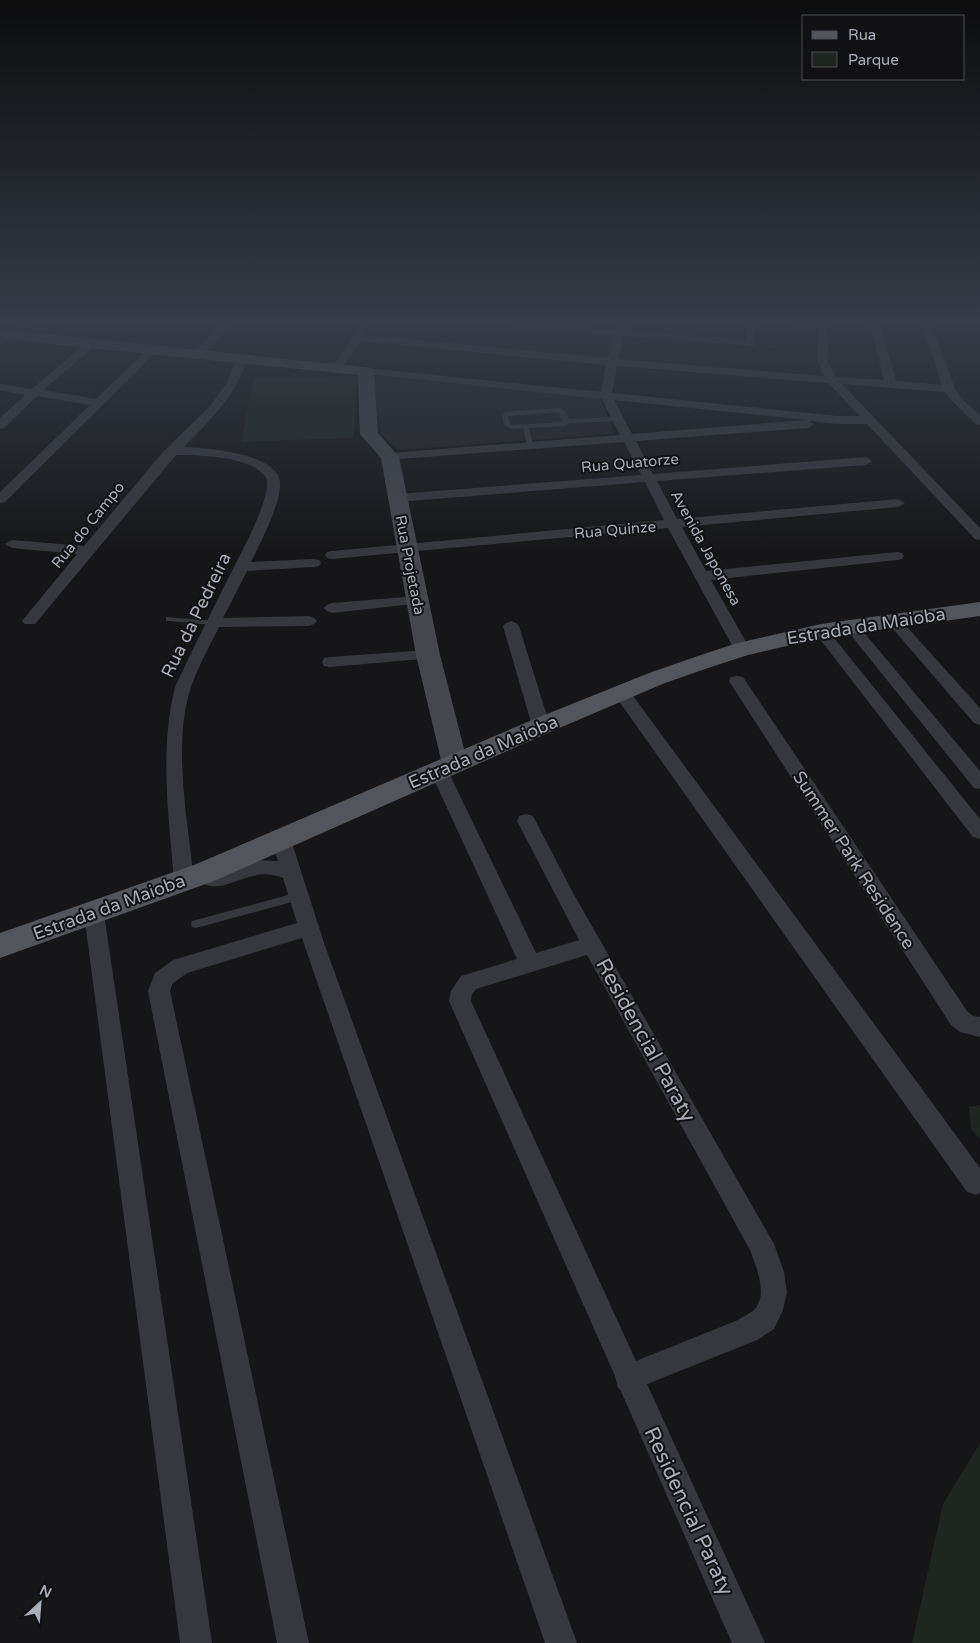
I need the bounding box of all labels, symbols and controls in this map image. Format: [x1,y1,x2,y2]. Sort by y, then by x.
legend [802,15,965,80]
text: Rua [848,26,876,44]
text: Parque [848,51,899,69]
street label: Rua Quatorze [580,450,680,476]
street label: Rua do Campo [48,478,128,572]
street label: Avenida Japonesa [667,487,745,609]
street label: Rua Projetada [392,514,428,616]
street label: Rua Quinze [573,517,657,543]
street label: Rua da Pedreira [156,549,236,681]
street label: Estrada da Maioba [785,603,947,649]
street label: Estrada da Maioba [405,711,561,793]
street label: Summer Park Residence [788,767,920,953]
street label: Estrada da Maioba [30,869,188,945]
street label: Residencial Paraty [590,954,701,1126]
street label: Residencial Paraty [639,1423,739,1599]
north arrow [15,1578,65,1628]
text: N [37,1582,54,1602]

